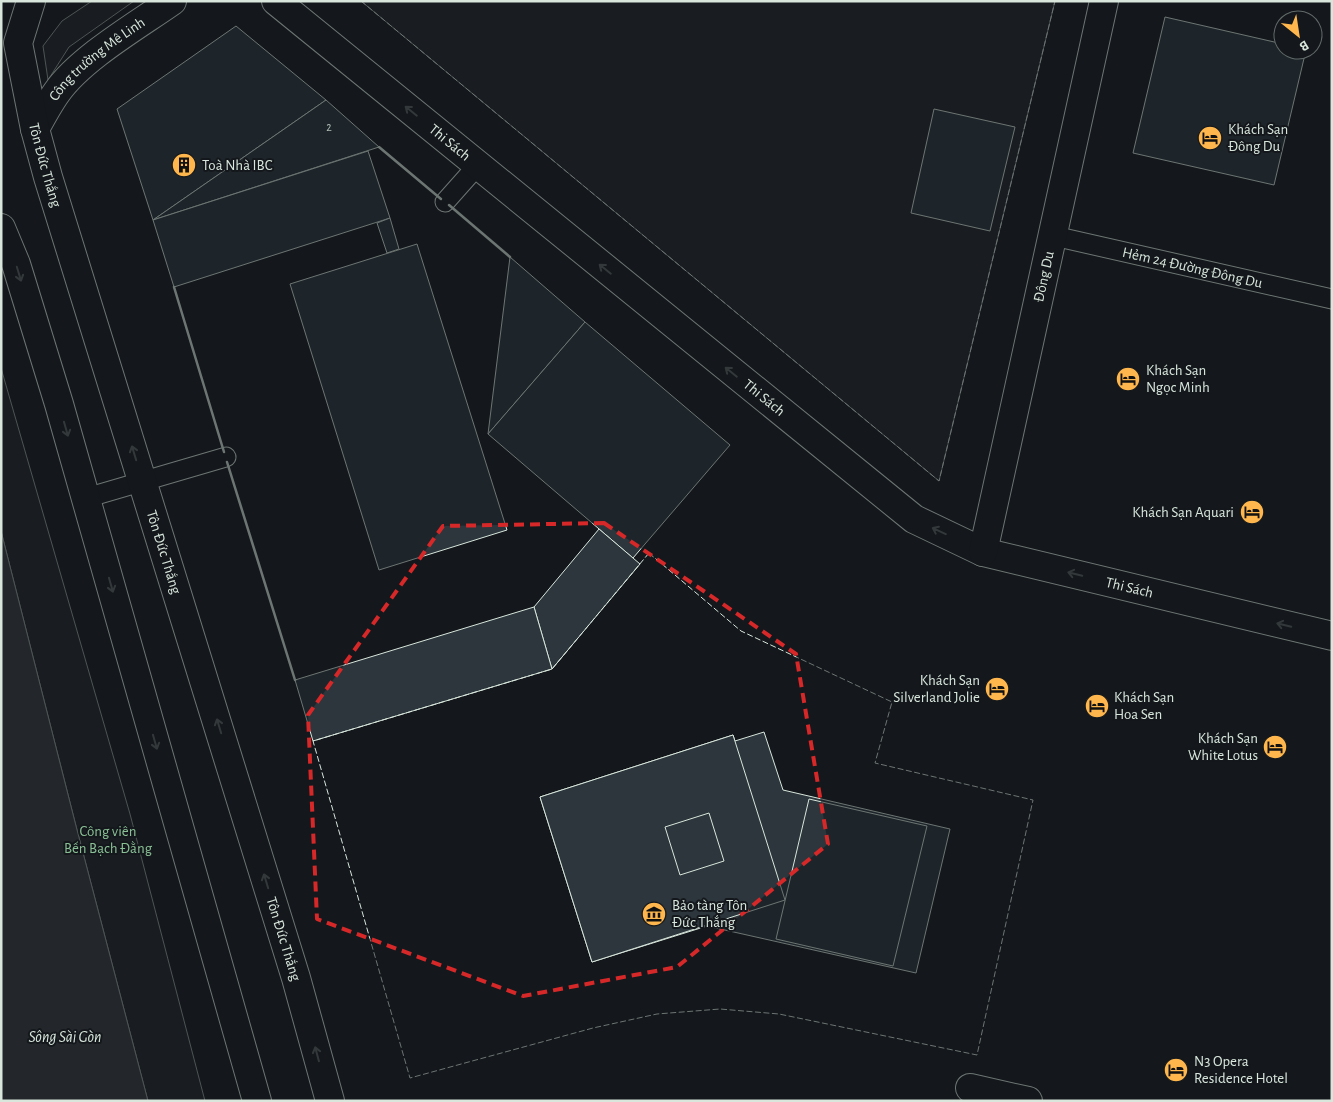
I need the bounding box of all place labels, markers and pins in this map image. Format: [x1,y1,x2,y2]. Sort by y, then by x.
place label: Khách Sạn Đông Du [1228,122,1288,154]
hotel icon: Khách Sạn Đông Du [1197,125,1223,151]
building icon: Toà Nhà IBC [171,152,197,178]
place label: Toà Nhà IBC [202,158,273,173]
place label: Khách Sạn Ngọc Minh [1146,363,1210,395]
hotel icon: Khách Sạn Ngọc Minh [1115,366,1141,392]
hotel icon: Khách Sạn Aquari [1239,499,1265,525]
place label: Khách Sạn Aquari [1132,505,1234,520]
place label: Khách Sạn Silverland Jolie [893,673,980,705]
hotel icon: Khách Sạn Silverland Jolie [984,676,1010,702]
place label: Khách Sạn Hoa Sen [1114,690,1174,722]
hotel icon: Khách Sạn Hoa Sen [1084,693,1110,719]
place label: Khách Sạn White Lotus [1188,731,1258,763]
hotel icon: Khách Sạn White Lotus [1262,734,1288,760]
place label: Bảo tàng Tôn Đức Thắng [672,898,747,930]
museum icon: Bảo tàng Tôn Đức Thắng [641,901,667,927]
place label: N3 Opera Residence Hotel [1194,1054,1288,1086]
hotel icon: N3 Opera Residence Hotel [1163,1057,1189,1083]

